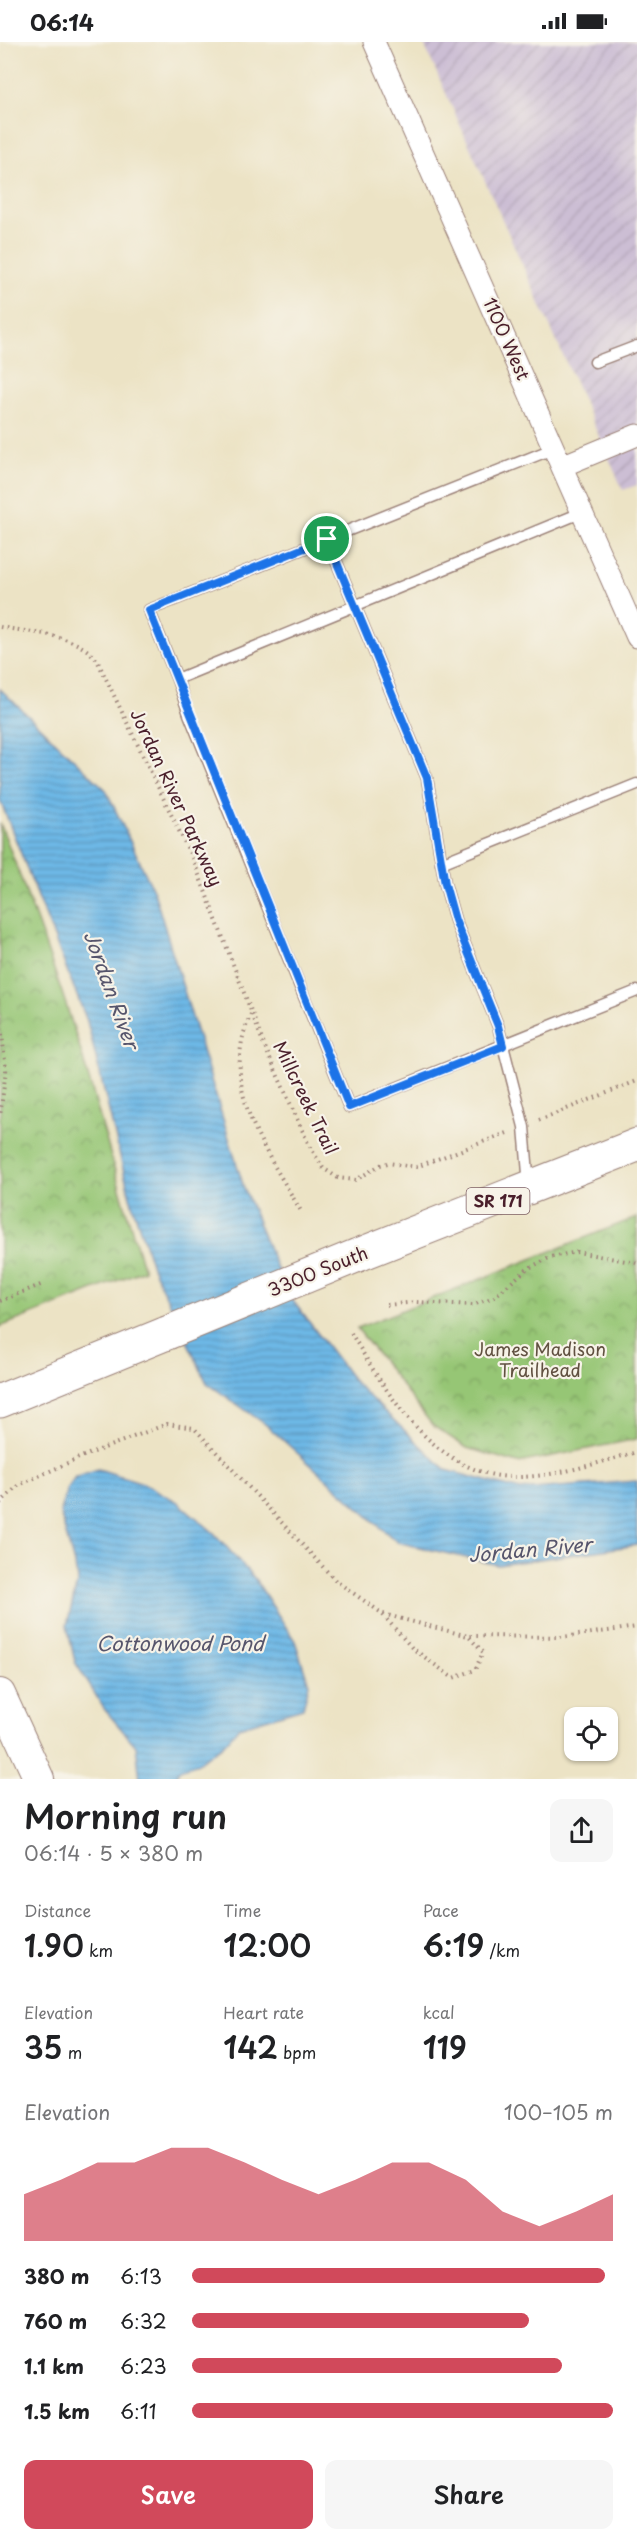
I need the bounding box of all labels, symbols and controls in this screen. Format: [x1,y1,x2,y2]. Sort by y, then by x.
text: 06:14 [30,5,94,38]
street label: 1100 West [477,293,538,384]
pin [301,513,352,564]
icon: arrive [310,522,343,555]
street label: Jordan River Parkway [124,704,230,891]
water label: Jordan River [77,926,148,1055]
street label: Millcreek Trail [267,1036,346,1159]
road number: SR 171 [466,1188,530,1214]
street label: 3300 South [263,1238,371,1303]
park label: James Madison Trailhead [474,1335,606,1383]
water label: Jordan River [467,1528,596,1569]
water label: Cottonwood Pond [96,1628,267,1658]
map controls [564,1707,618,1761]
button: locate [564,1707,618,1761]
text: Morning run [24,1790,227,1840]
button: share [550,1799,613,1862]
text: 06:14 · 5 × 380 m [24,1838,203,1868]
text: Distance [24,1898,91,1922]
text: Time [223,1898,261,1922]
text: Pace [423,1898,459,1922]
text: 1.90 [24,1922,84,1967]
text: 12:00 [223,1922,311,1967]
text: 6:19 [423,1922,484,1967]
text: km [84,1938,113,1962]
text: /km [484,1938,520,1962]
text: Elevation [24,2000,93,2024]
text: Heart rate [223,2000,304,2024]
text: kcal [423,2000,455,2024]
text: 35 [24,2024,63,2069]
text: 142 [223,2024,278,2069]
text: 119 [423,2024,467,2069]
text: m [63,2040,82,2064]
text: bpm [278,2040,316,2064]
text: Elevation [24,2097,110,2127]
text: 100–105 m [504,2097,613,2127]
text: 380 m [24,2261,89,2291]
text: 6:13 [120,2261,162,2291]
text: 760 m [24,2306,87,2336]
text: 6:32 [120,2306,167,2336]
text: 1.1 km [24,2351,84,2381]
text: 6:23 [120,2351,167,2381]
text: 1.5 km [24,2396,90,2426]
text: 6:11 [120,2396,156,2426]
button: Save [24,2460,313,2529]
button: Share [325,2460,613,2529]

